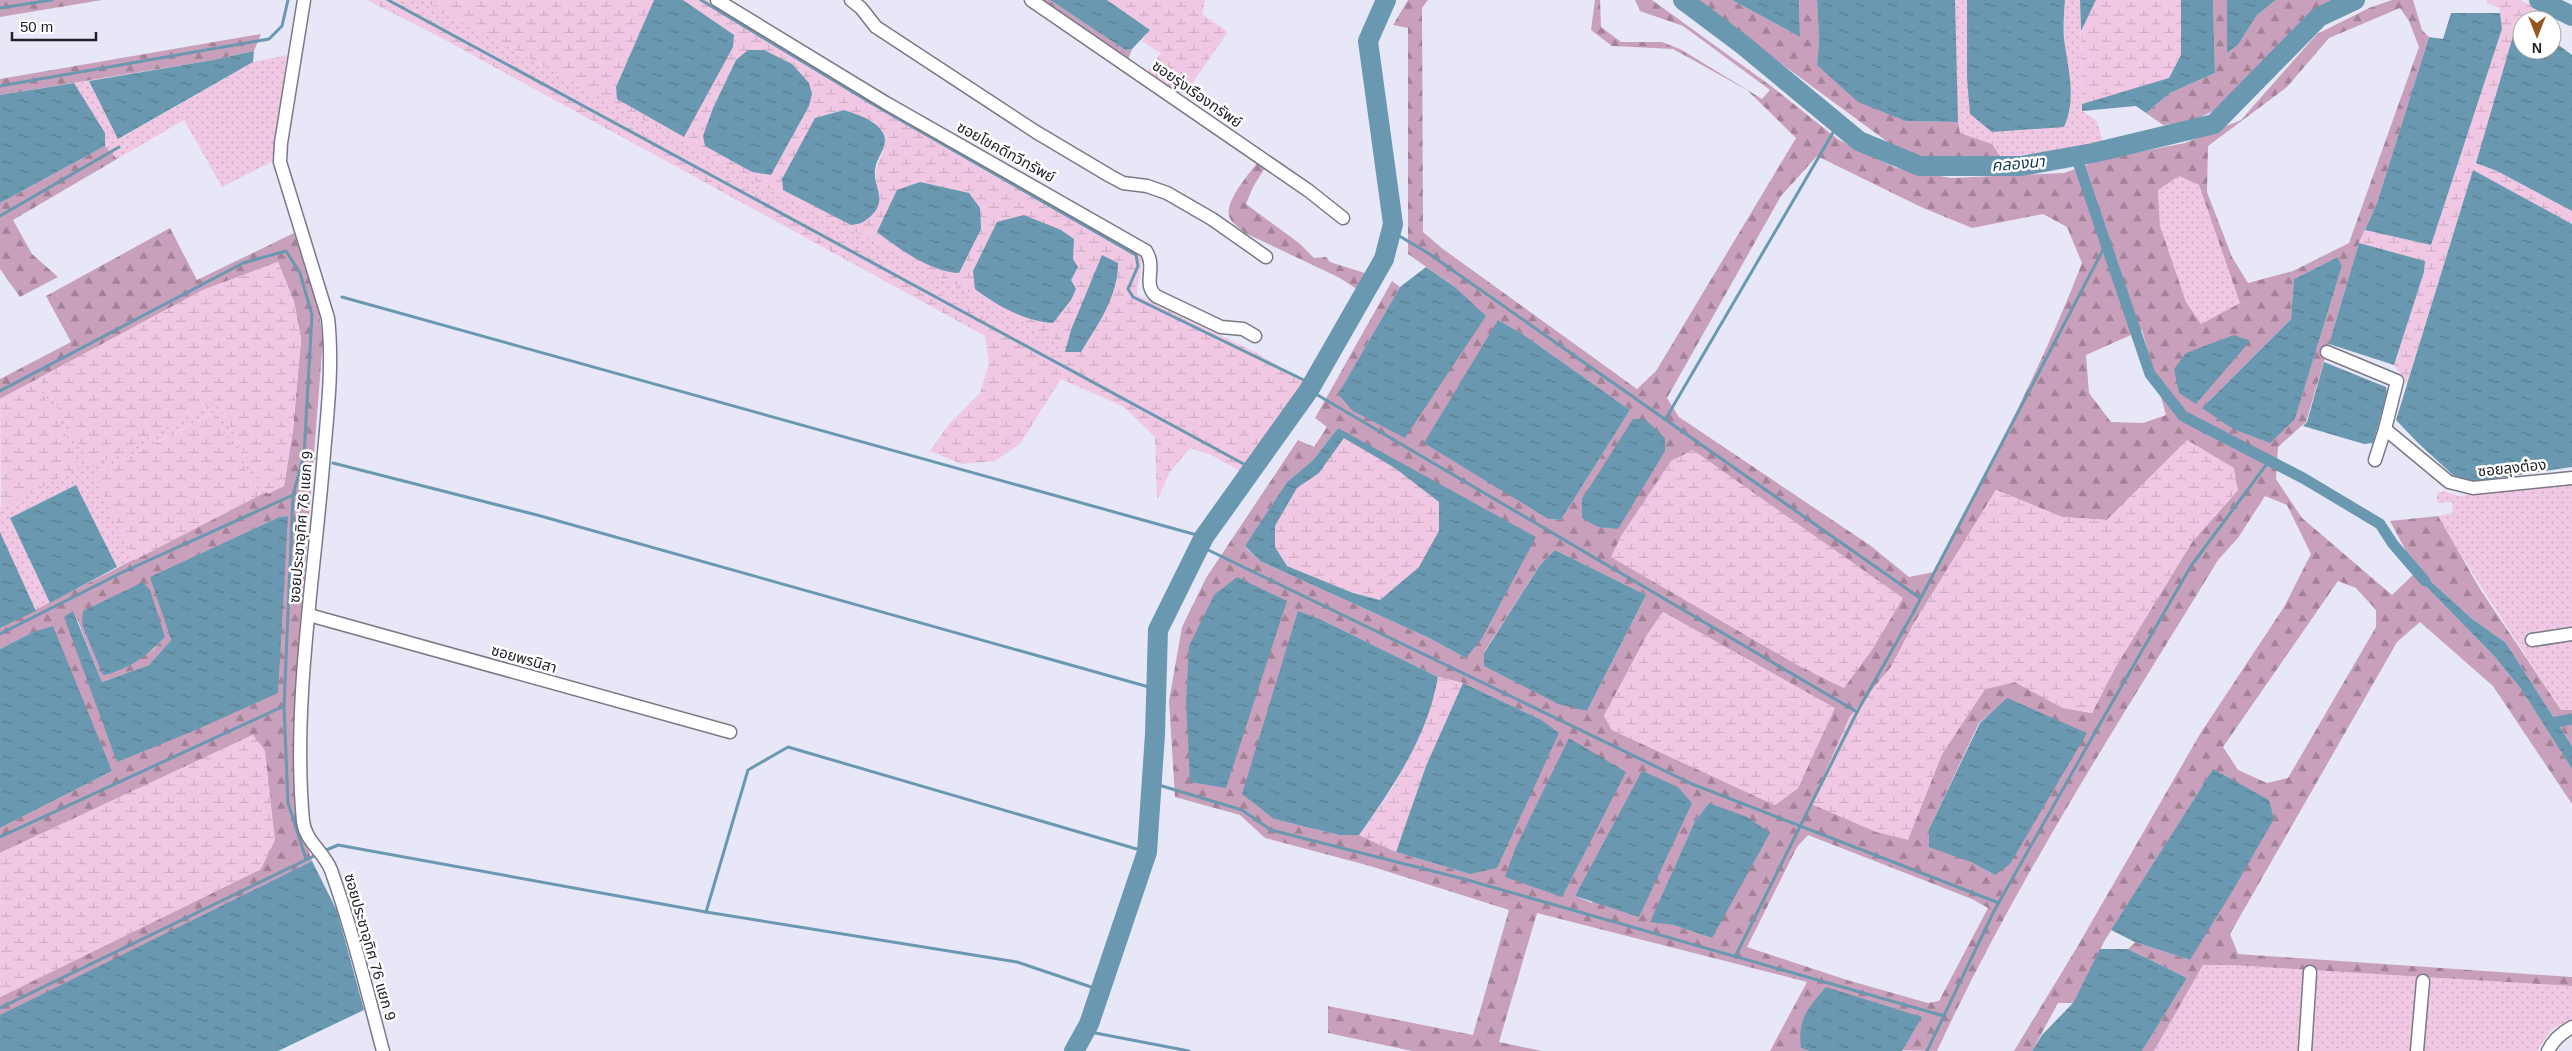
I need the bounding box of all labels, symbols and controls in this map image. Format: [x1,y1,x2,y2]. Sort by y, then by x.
scale bar [12,10,96,42]
north arrow [2512,10,2562,60]
text: 50 m [20,18,53,35]
text: N [2532,40,2542,56]
street label: ซอยรุ่งเรืองทรัพย์ [1149,56,1245,132]
street label: ซอยโชคดีทวีทรัพย์ [954,118,1058,186]
water label: คลองนา [1991,153,2047,174]
street label: ซอยประชาอุทิศ 76 แยก 9 [285,450,317,604]
street label: ซอยลุงต๋อง [2477,454,2547,481]
street label: ซอยพรนิสา [489,641,559,676]
street label: ซอยประชาอุทิศ 76 แยก 9 [340,871,400,1023]

